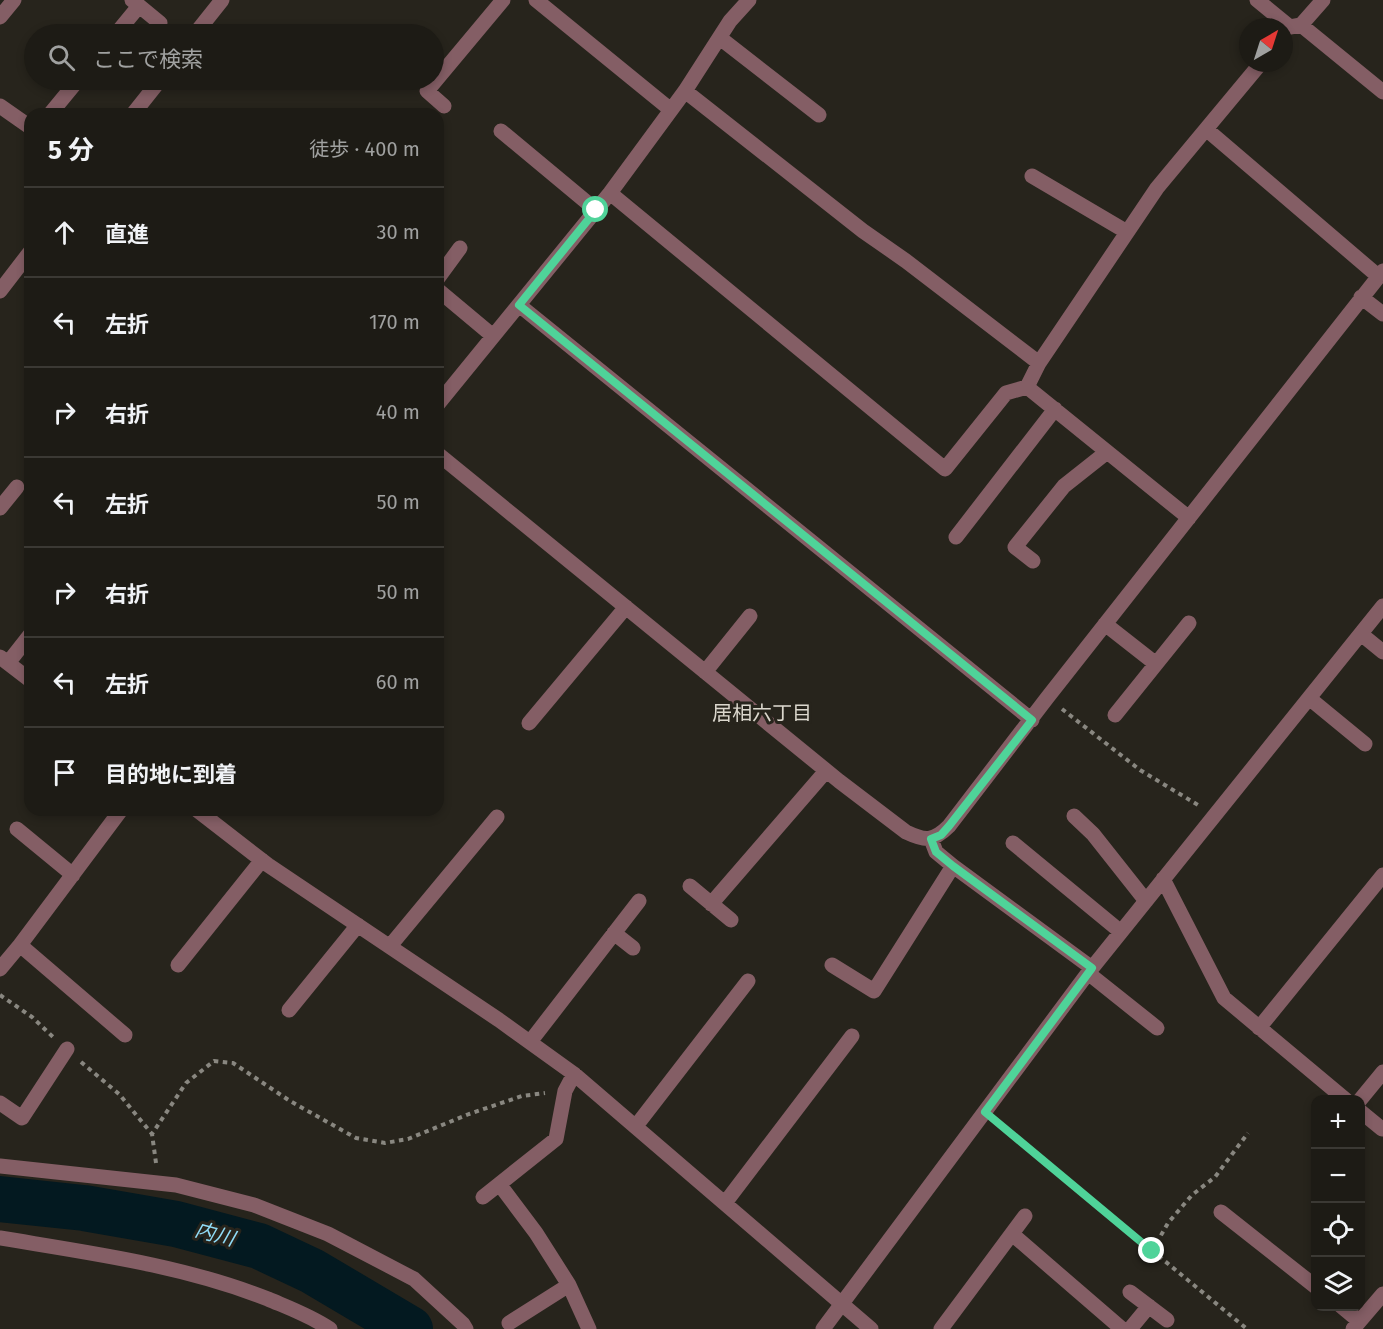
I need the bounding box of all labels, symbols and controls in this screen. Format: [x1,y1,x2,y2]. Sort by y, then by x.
north arrow [1239,18,1293,72]
search box [24,24,444,90]
icon: search [45,41,78,74]
text: ここで検索 [93,46,203,73]
text: 5 分 [48,135,94,166]
text: 徒歩 · 400 m [309,137,420,161]
route start [582,196,608,222]
icon: ahead [48,216,81,249]
text: 30 m [376,220,420,244]
text: 直進 [105,221,149,248]
icon: left [48,306,81,339]
text: 170 m [369,310,420,334]
text: 左折 [105,311,149,338]
icon: right [48,396,81,429]
text: 40 m [376,400,420,424]
text: 右折 [105,401,149,428]
icon: left [48,486,81,519]
text: 50 m [376,490,420,514]
text: 左折 [105,491,149,518]
icon: right [48,576,81,609]
text: 50 m [376,580,420,604]
text: 右折 [105,581,149,608]
icon: left [48,666,81,699]
text: 60 m [376,670,420,694]
text: 左折 [105,671,149,698]
district label: 居相六丁目 [712,701,812,725]
icon: arrive [48,756,81,789]
text: 目的地に到着 [105,761,237,788]
map controls [1311,1095,1365,1311]
button: + [1311,1095,1365,1149]
button: − [1311,1149,1365,1203]
button: locate [1311,1203,1365,1257]
water label: 内川 [193,1217,239,1251]
route end [1138,1237,1164,1263]
button: layers [1311,1257,1365,1311]

